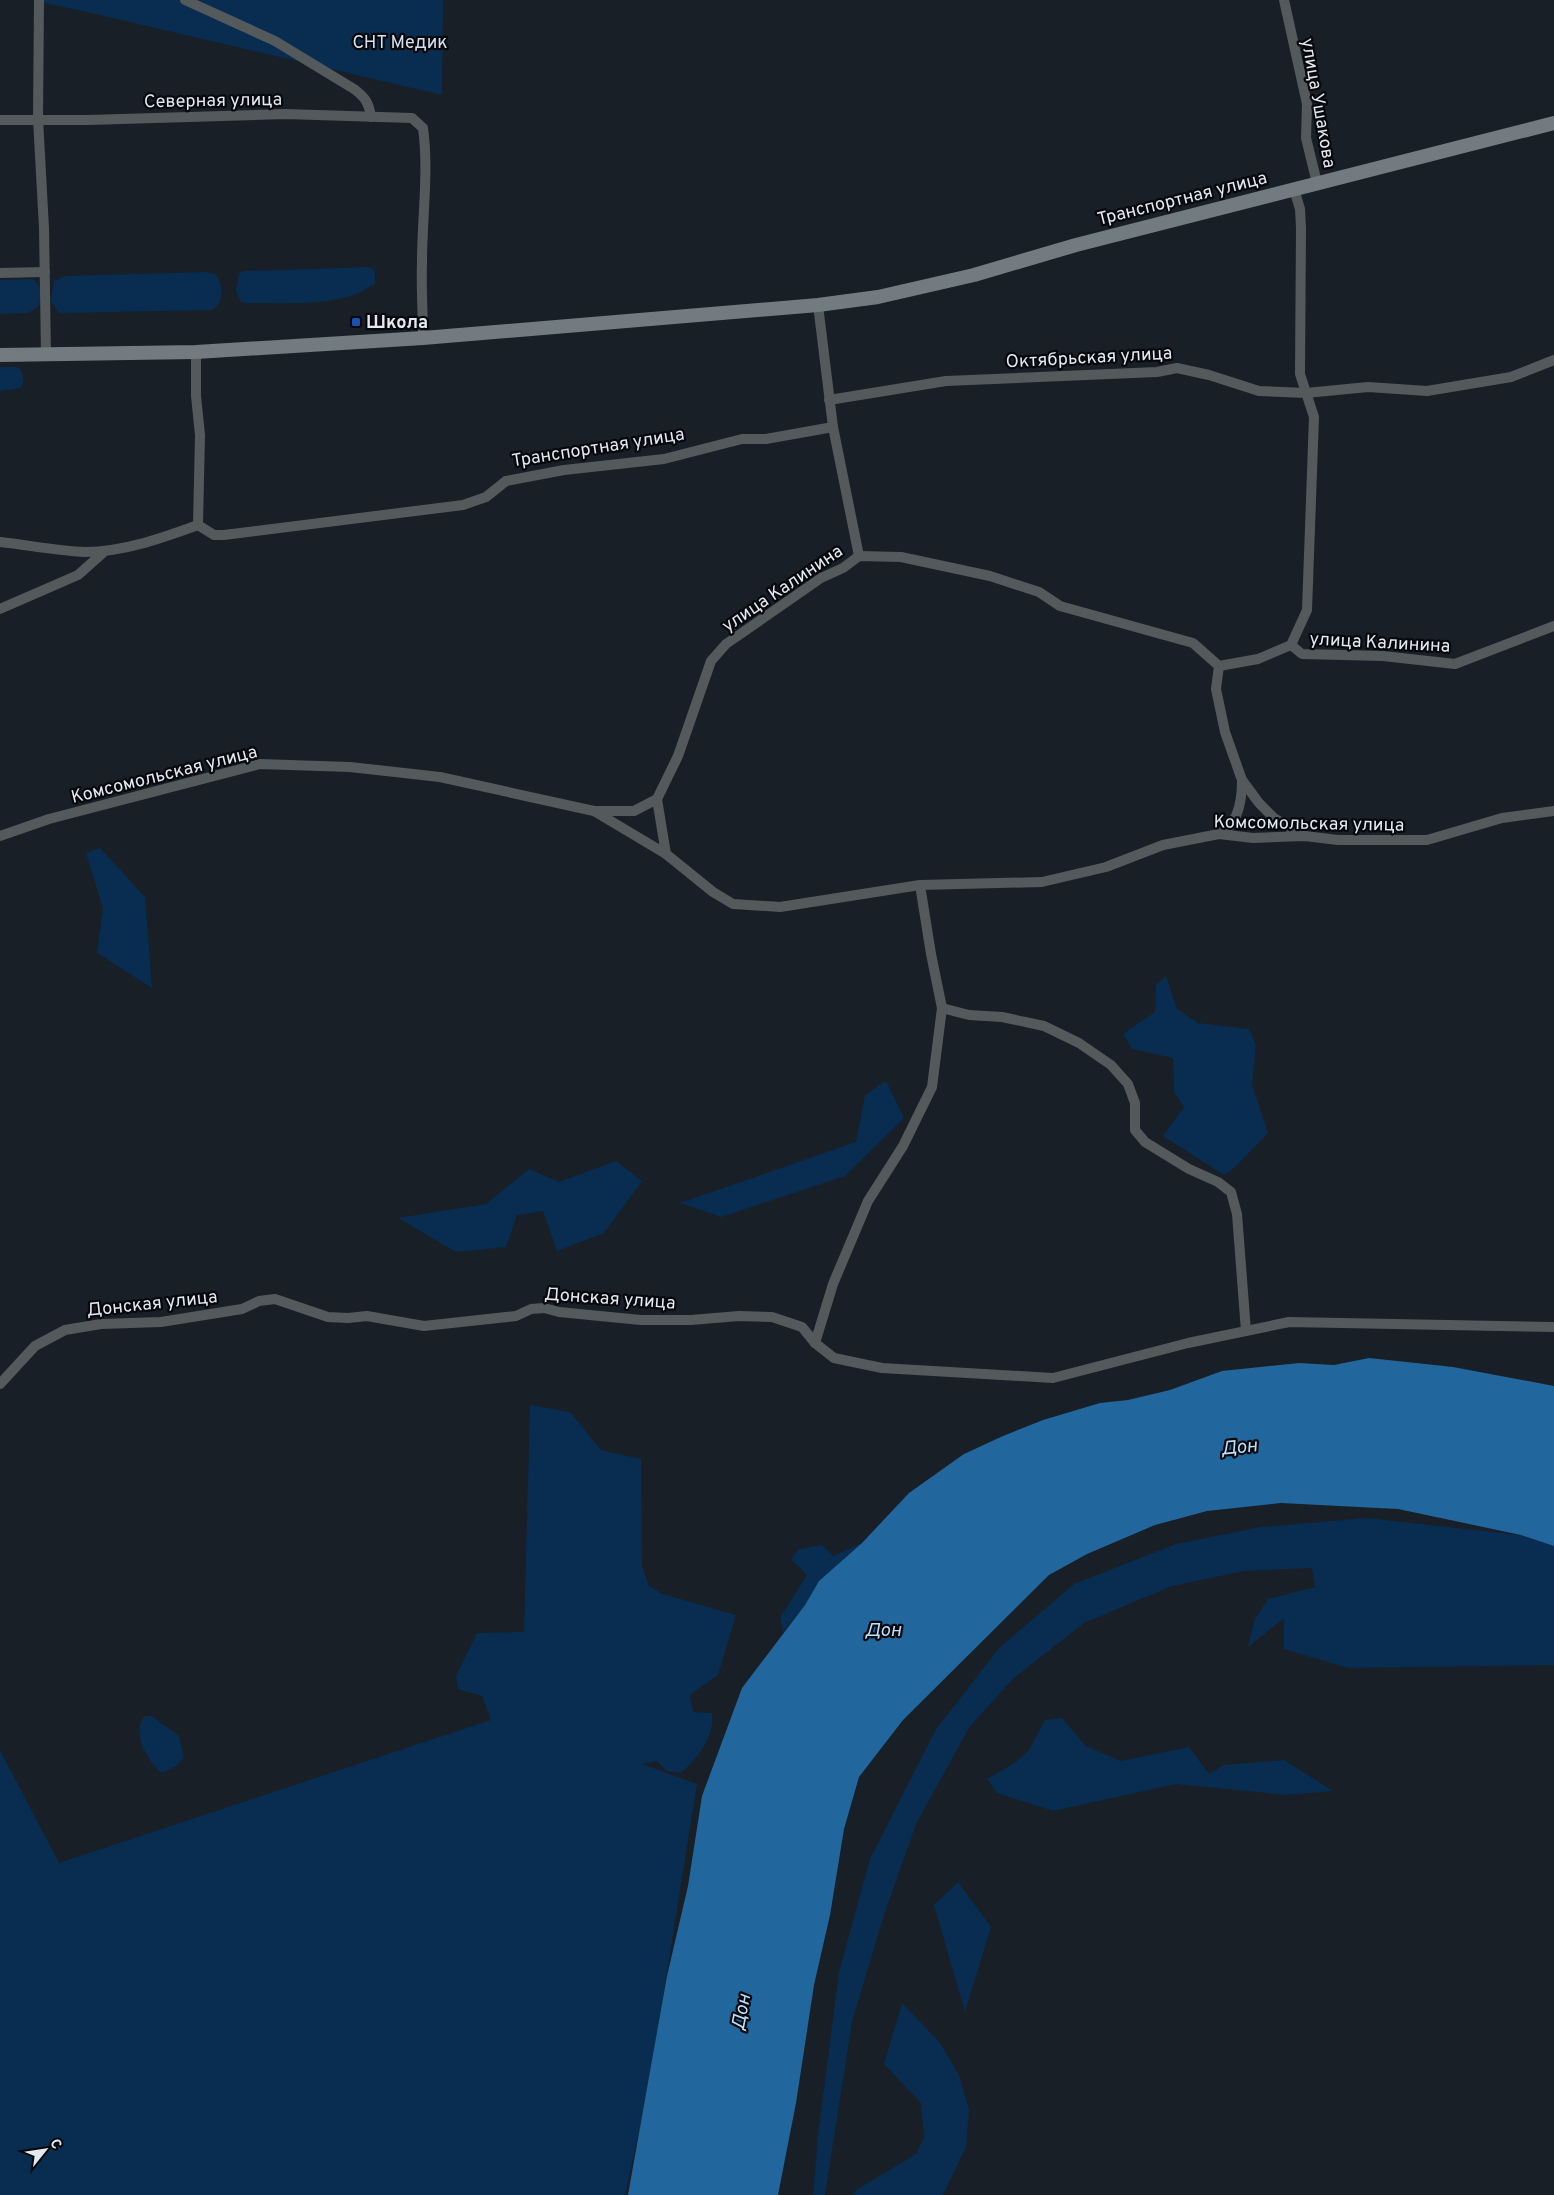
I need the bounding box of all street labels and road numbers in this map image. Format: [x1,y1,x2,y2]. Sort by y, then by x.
street label: улица Ушакова [1295,37,1340,170]
street label: Северная улица [144,89,282,114]
street label: Транспортная улица [1095,167,1270,232]
street label: Октябрьская улица [1005,343,1173,374]
street label: Транспортная улица [510,423,686,473]
street label: улица Калинина [718,540,848,638]
street label: улица Калинина [1309,628,1451,659]
street label: Комсомольская улица [69,741,260,810]
street label: Комсомольская улица [1213,811,1405,838]
street label: Донская улица [544,1283,676,1316]
street label: Донская улица [86,1286,219,1323]

